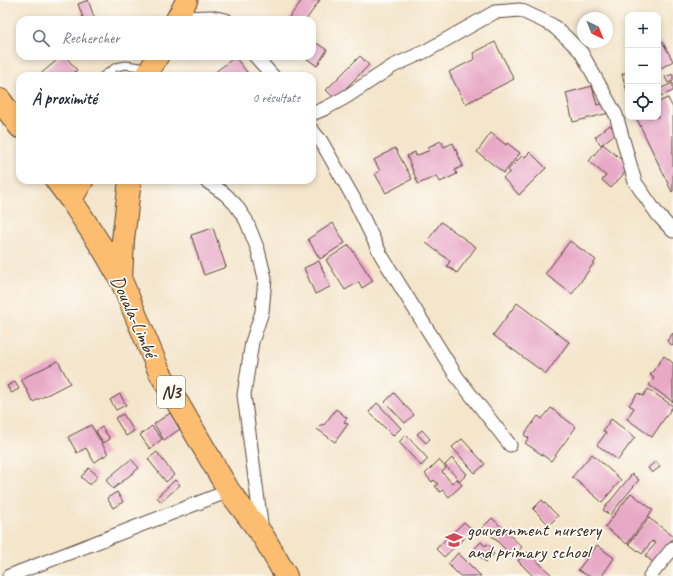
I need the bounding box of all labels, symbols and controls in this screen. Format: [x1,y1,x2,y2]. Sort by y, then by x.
north arrow [577,12,613,48]
map controls [625,12,661,120]
button: + [625,12,661,48]
search box [16,16,316,60]
icon: search [30,27,52,49]
text: Rechercher [62,29,120,48]
button: − [625,48,661,84]
button: locate [625,84,661,120]
text: À proximité [32,88,97,109]
text: 0 résultats [252,90,300,106]
street label: Douala-Limbé [105,272,164,364]
road number: N3 [157,376,185,408]
place label: gouvernment nursery and primary school [467,518,602,564]
school or university icon: gouvernment nursery and primary school [444,530,464,550]

